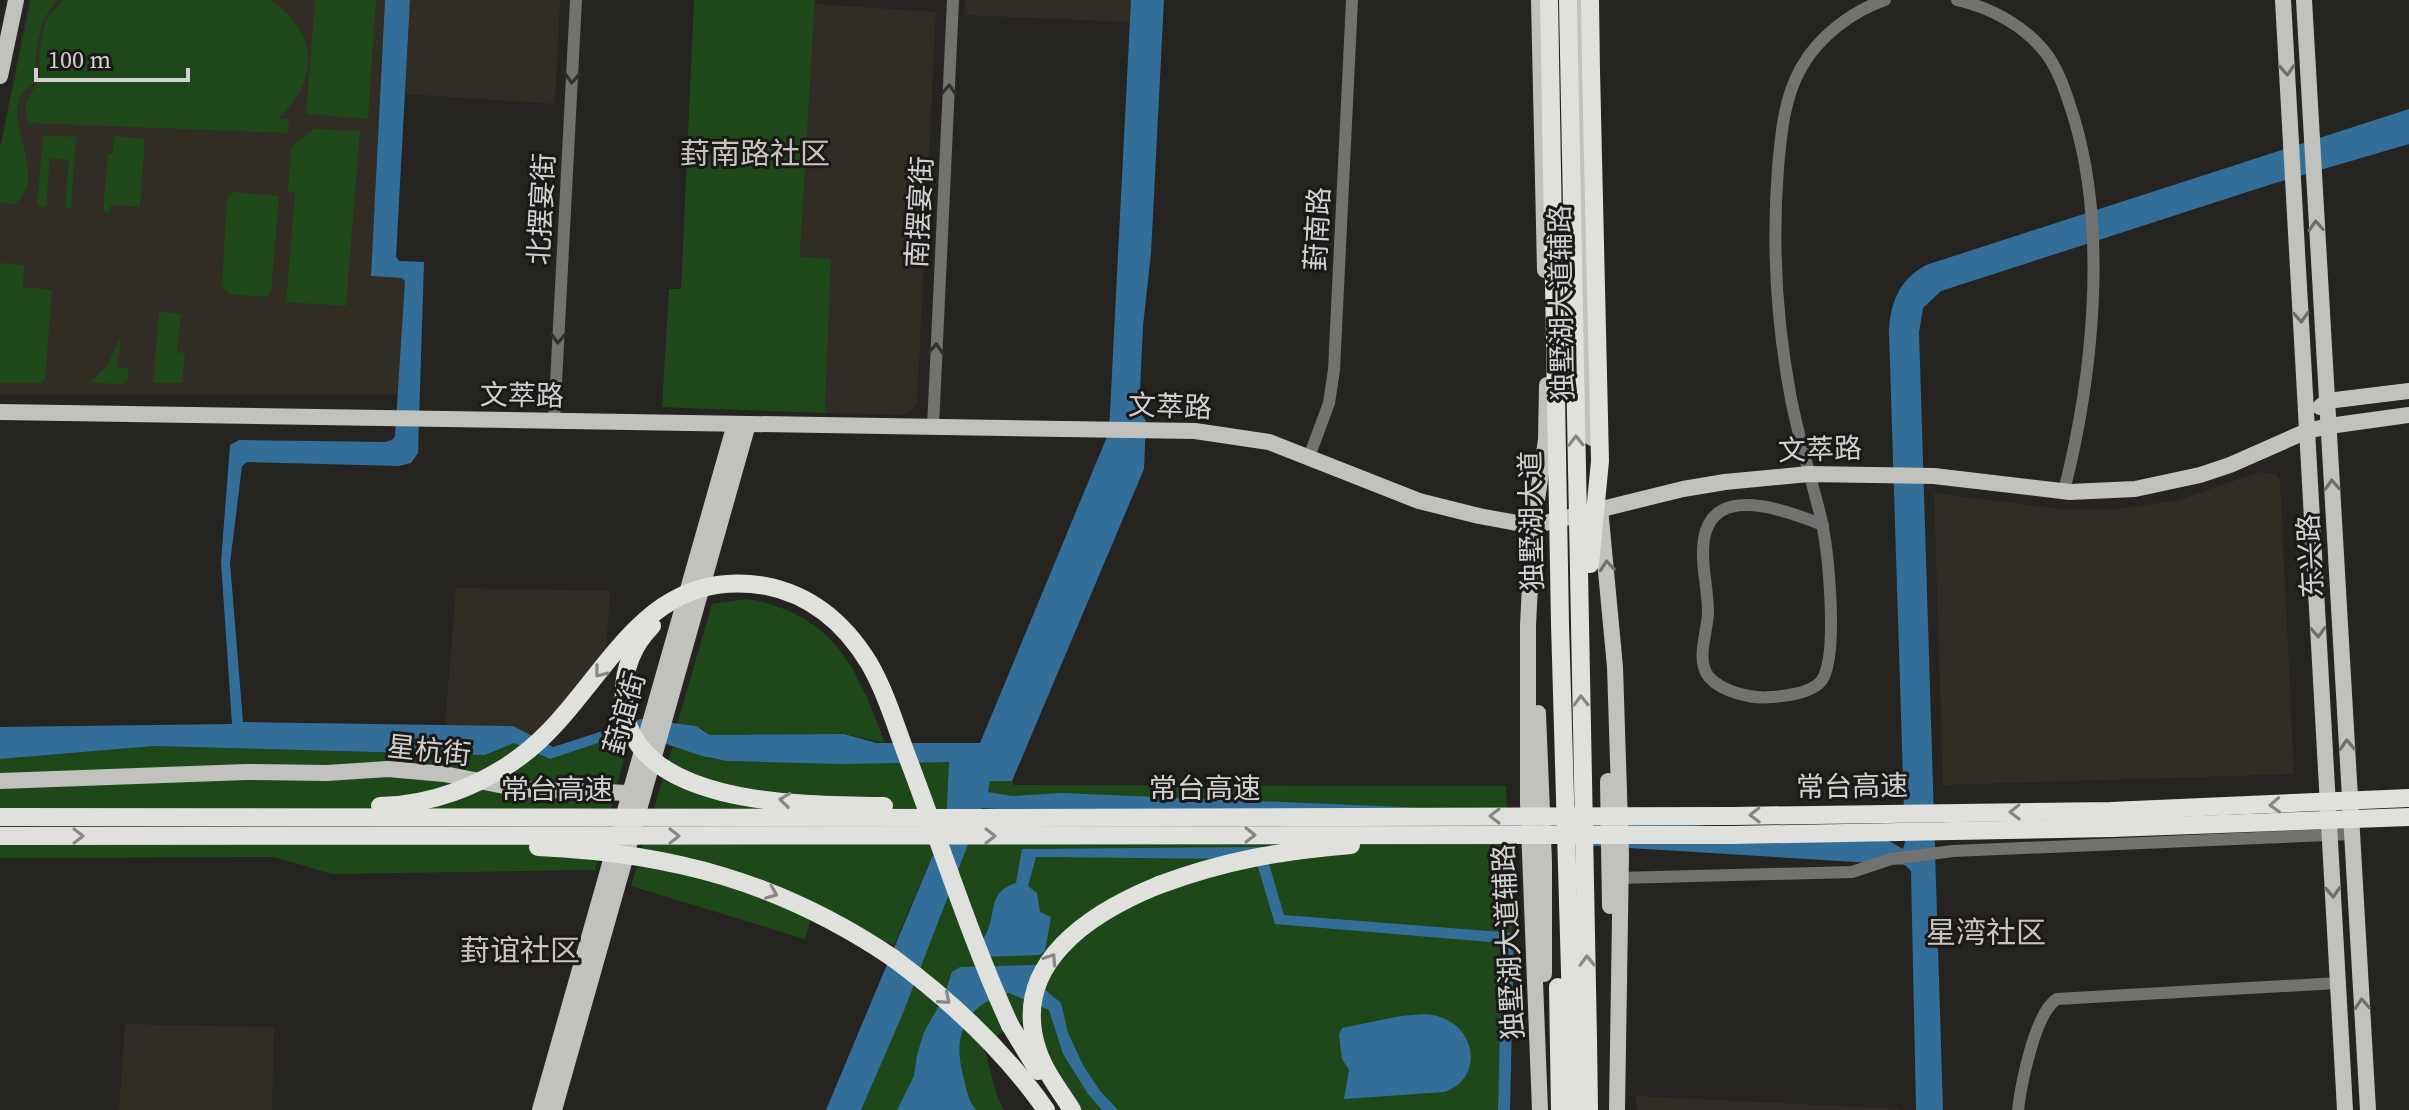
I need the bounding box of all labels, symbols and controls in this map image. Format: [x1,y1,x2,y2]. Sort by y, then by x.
scale bar [36,32,188,82]
text: 100 m [48,43,111,76]
one-way arrow [2279,64,2296,77]
one-way arrow [564,72,581,85]
one-way arrow [940,83,957,96]
district label: 葑南路社区 [680,133,830,174]
street label: 北摆宴街 [519,152,563,266]
street label: 南摆宴街 [897,155,941,269]
street label: 葑南路 [1296,186,1338,272]
street label: 独墅湖大道辅路 [1540,205,1582,401]
one-way arrow [2308,219,2325,231]
one-way arrow [2293,311,2310,324]
one-way arrow [550,331,567,344]
one-way arrow [928,342,945,355]
street label: 文萃路 [480,375,564,415]
street label: 文萃路 [1127,386,1213,426]
street label: 文萃路 [1777,429,1863,469]
one-way arrow [1567,434,1585,447]
street label: 独墅湖大道 [1511,451,1551,591]
one-way arrow [2324,478,2341,491]
street label: 东兴路 [2289,513,2331,599]
one-way arrow [1599,559,1616,572]
one-way arrow [2310,626,2327,639]
one-way arrow [595,663,609,678]
street label: 葑谊街 [594,667,654,759]
one-way arrow [1572,694,1590,707]
street label: 星杭街 [385,727,473,773]
one-way arrow [2339,738,2356,751]
street label: 常台高速 [1796,766,1908,806]
street label: 常台高速 [1149,769,1261,807]
street label: 常台高速 [501,770,613,808]
one-way arrow [779,792,792,809]
one-way arrow [2268,796,2281,813]
one-way arrow [2008,804,2021,821]
one-way arrow [1748,806,1761,824]
one-way arrow [1488,807,1501,825]
one-way arrow [1244,826,1257,844]
one-way arrow [72,827,85,845]
one-way arrow [668,827,681,845]
one-way arrow [984,827,997,845]
street label: 独墅湖大道辅路 [1484,843,1532,1041]
one-way arrow [763,883,778,899]
one-way arrow [2324,886,2341,899]
district label: 星湾社区 [1926,912,2046,953]
district label: 葑谊社区 [460,930,580,971]
one-way arrow [1042,953,1057,968]
one-way arrow [1578,954,1596,967]
one-way arrow [936,989,951,1004]
one-way arrow [2353,997,2370,1010]

